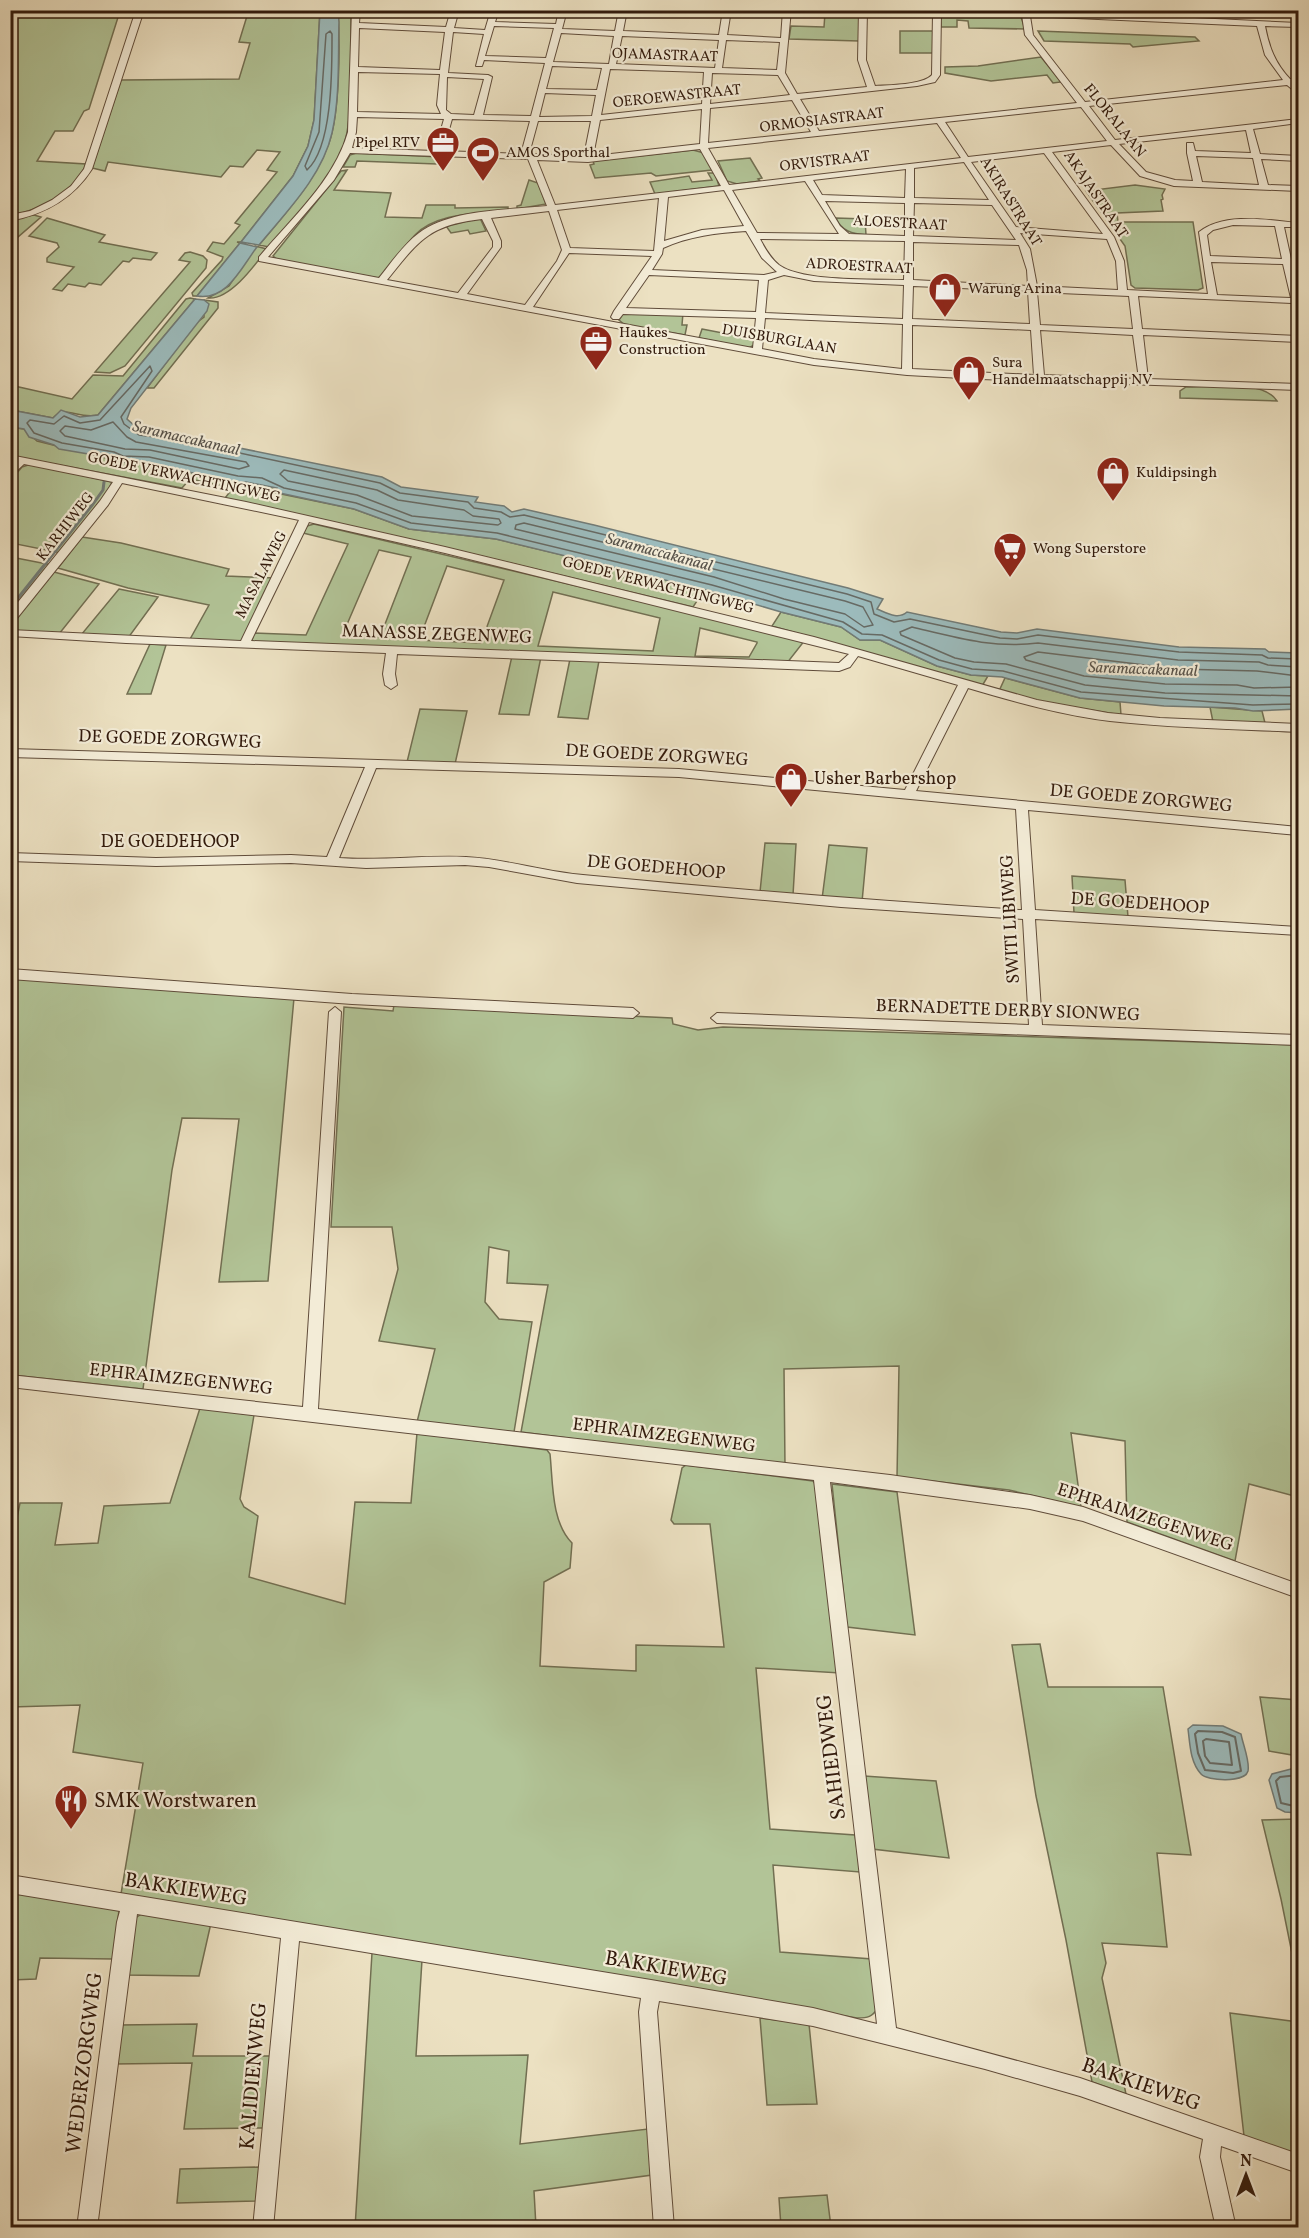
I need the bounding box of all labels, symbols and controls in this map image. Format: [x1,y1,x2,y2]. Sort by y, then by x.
street label: OJAMASTRAAT [612,44,719,68]
street label: OEROEWASTRAAT [612,80,742,114]
street label: FLORALAAN [1078,80,1150,162]
street label: ORMOSIASTRAAT [758,103,886,139]
office icon: Pipel RTV [425,125,461,172]
place label: Pipel RTV [355,133,420,154]
sports icon: AMOS Sporthal [465,135,501,182]
place label: AMOS Sporthal [506,143,610,164]
street label: ORVISTRAAT [779,146,872,178]
street label: AKAJASTRAAT [1058,147,1132,243]
street label: AKIRASTRAAT [974,153,1046,251]
street label: ALOESTRAAT [852,211,948,237]
street label: ADROESTRAAT [805,254,913,280]
shop icon: Warung Arina [927,271,963,318]
place label: Warung Arina [968,279,1062,300]
street label: DUISBURGLAAN [720,320,838,360]
place label: Haukes Construction [619,323,706,361]
office icon: Haukes Construction [578,324,614,371]
place label: Sura Handelmaatschappij NV [992,353,1152,391]
shop icon: Sura Handelmaatschappij NV [951,354,987,401]
water label: Saramaccakanaal [130,416,242,462]
street label: GOEDE VERWACHTINGWEG [86,447,282,509]
shop icon: Kuldipsingh [1095,455,1131,502]
place label: Kuldipsingh [1136,463,1217,484]
street label: KARHIWEG [32,488,100,566]
street label: MASALAWEG [231,528,293,622]
water label: Saramaccakanaal [603,528,715,578]
supermarket icon: Wong Superstore [992,531,1028,578]
place label: Wong Superstore [1033,539,1146,560]
street label: GOEDE VERWACHTINGWEG [560,552,756,620]
street label: MANASSE ZEGENWEG [341,619,533,651]
water label: Saramaccakanaal [1088,657,1198,683]
street label: DE GOEDE ZORGWEG [78,724,262,756]
street label: DE GOEDE ZORGWEG [565,739,749,773]
shop icon: Usher Barbershop [773,761,809,808]
place label: Usher Barbershop [814,767,956,792]
street label: DE GOEDE ZORGWEG [1048,779,1234,819]
street label: DE GOEDEHOOP [101,830,239,855]
street label: DE GOEDEHOOP [586,849,726,887]
street label: SWITI LIBIWEG [995,854,1027,984]
street label: DE GOEDEHOOP [1070,887,1210,921]
street label: BERNADETTE DERBY SIONWEG [875,994,1141,1028]
street label: EPHRAIMZEGENWEG [88,1358,274,1402]
street label: EPHRAIMZEGENWEG [571,1412,757,1460]
street label: EPHRAIMZEGENWEG [1053,1478,1237,1558]
street label: SAHIEDWEG [810,1693,854,1821]
restaurant icon: SMK Worstwaren [53,1783,89,1830]
place label: SMK Worstwaren [94,1787,257,1816]
street label: BAKKIEWEG [122,1866,250,1914]
street label: BAKKIEWEG [602,1944,730,1994]
street label: WEDERZORGWEG [59,1971,111,2155]
street label: KALIDIENWEG [233,2001,275,2151]
street label: BAKKIEWEG [1078,2051,1204,2119]
north arrow [1216,2145,1276,2205]
text: N [1240,2151,1252,2173]

